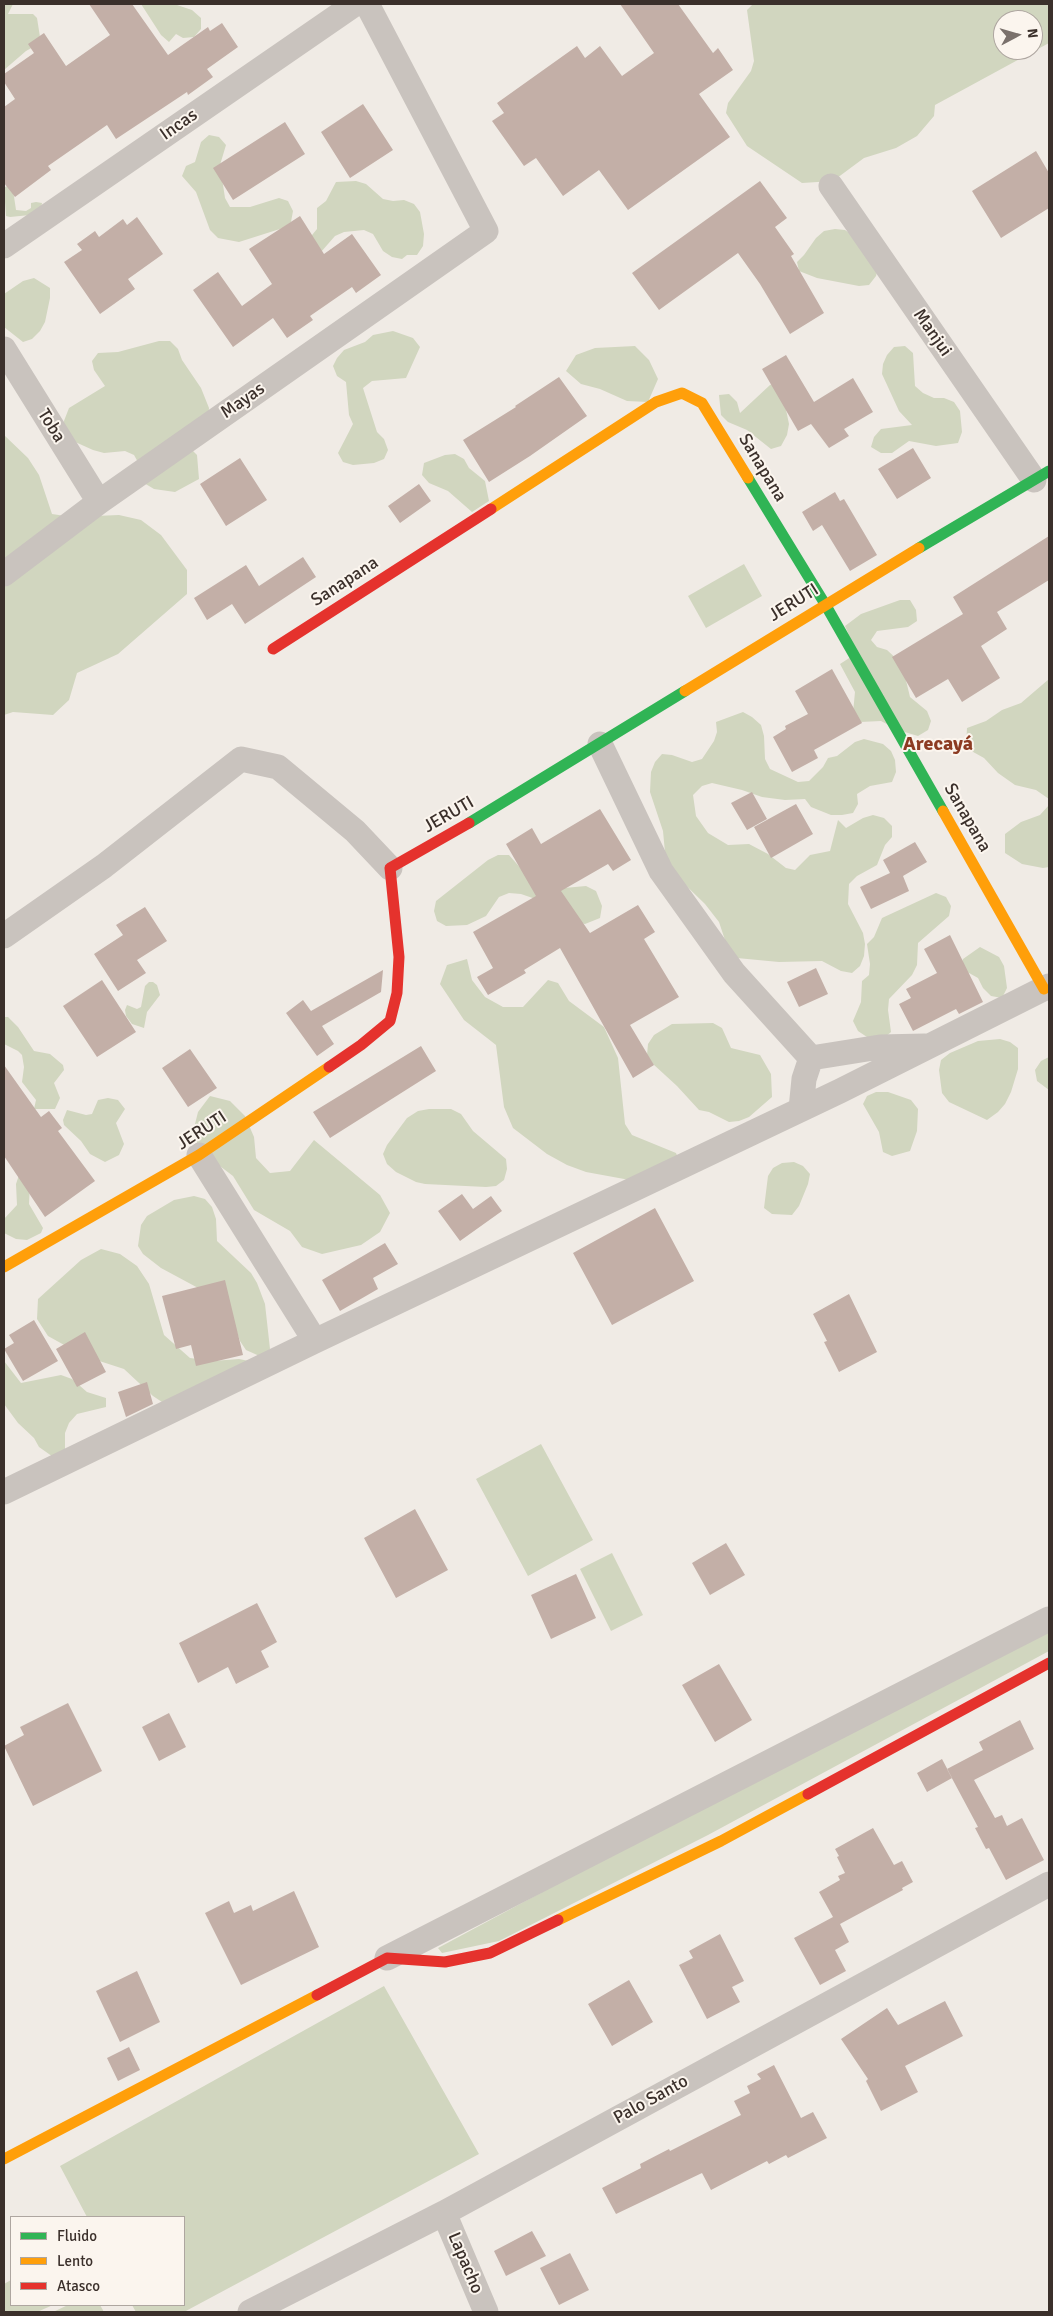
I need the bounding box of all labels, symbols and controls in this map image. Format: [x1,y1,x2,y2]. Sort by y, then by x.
north arrow [993,10,1043,60]
text: N [1023,28,1041,39]
street label: Incas [156,105,202,145]
street label: Manjui [908,305,956,361]
street label: Mayas [217,378,269,424]
street label: Toba [32,405,70,447]
street label: Sanapana [733,430,791,506]
street label: Sanapana [307,552,383,612]
street label: JERUTI [765,579,823,627]
district label: Arecayá [903,733,973,757]
street label: Sanapana [939,780,995,856]
street label: JERUTI [420,792,478,838]
street label: JERUTI [173,1107,231,1155]
street label: Palo Santo [610,2071,692,2129]
legend [10,2216,185,2306]
text: Fluido [57,2227,97,2245]
street label: Lapacho [442,2229,488,2297]
text: Lento [57,2252,93,2270]
text: Atasco [57,2277,100,2295]

